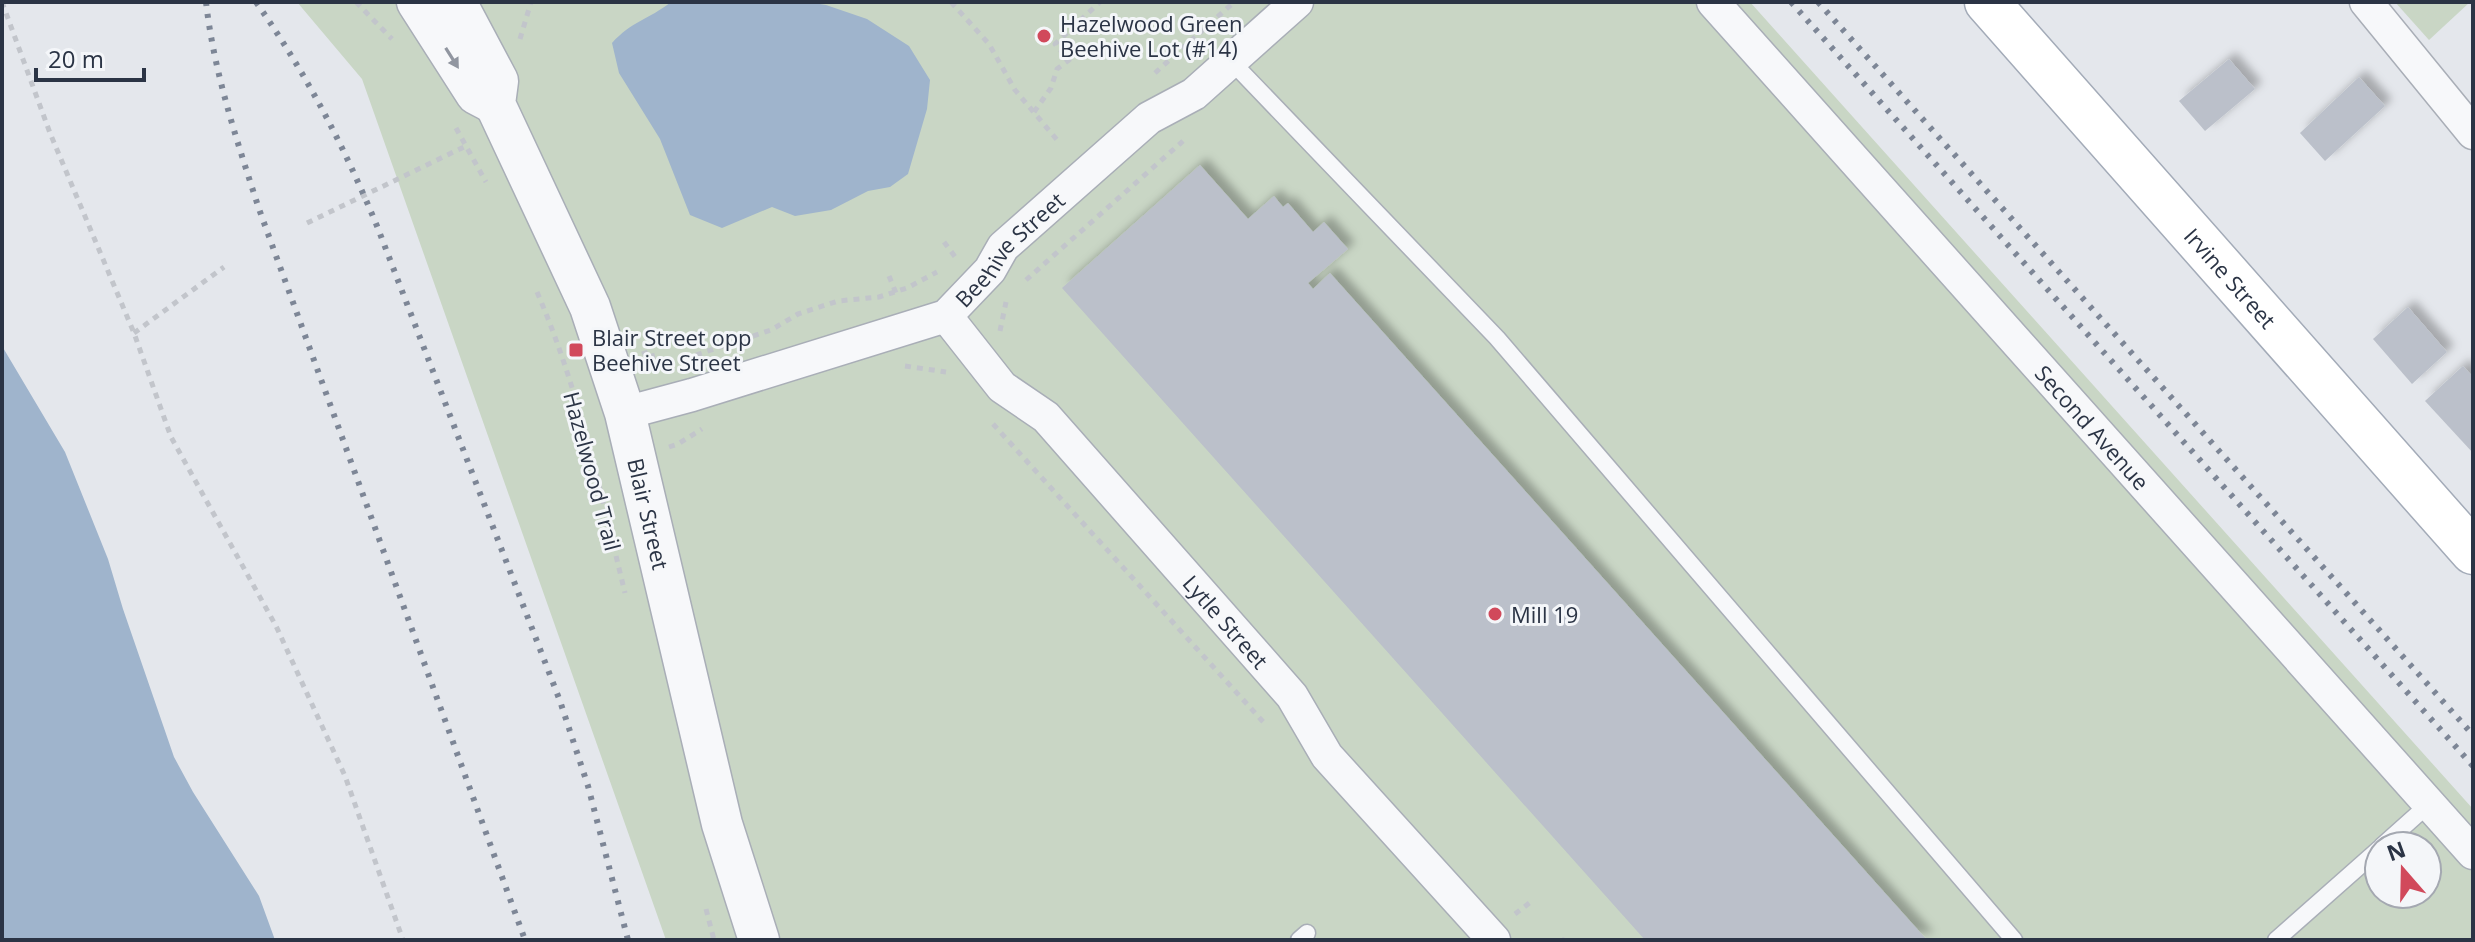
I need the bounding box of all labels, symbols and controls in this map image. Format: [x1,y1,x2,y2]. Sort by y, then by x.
place label: Hazelwood Green Beehive Lot (#14) [1060,8,1243,63]
marker: Hazelwood Green Beehive Lot (#14) [1035,27,1053,45]
scale bar [36,32,144,82]
text: 20 m [48,42,104,75]
one-way arrow [444,47,459,68]
street label: Beehive Street [948,185,1071,313]
street label: Irvine Street [2178,221,2283,335]
place label: Blair Street opp Beehive Street [592,322,752,377]
marker: Blair Street opp Beehive Street [567,341,585,359]
street label: Second Avenue [2029,358,2156,496]
street label: Hazelwood Trail [557,388,629,554]
street label: Blair Street [621,455,676,573]
street label: Lytle Street [1177,568,1276,675]
place label: Mill 19 [1511,599,1578,629]
marker: Mill 19 [1486,605,1504,623]
north arrow [2363,830,2443,910]
text: N [2382,833,2409,867]

